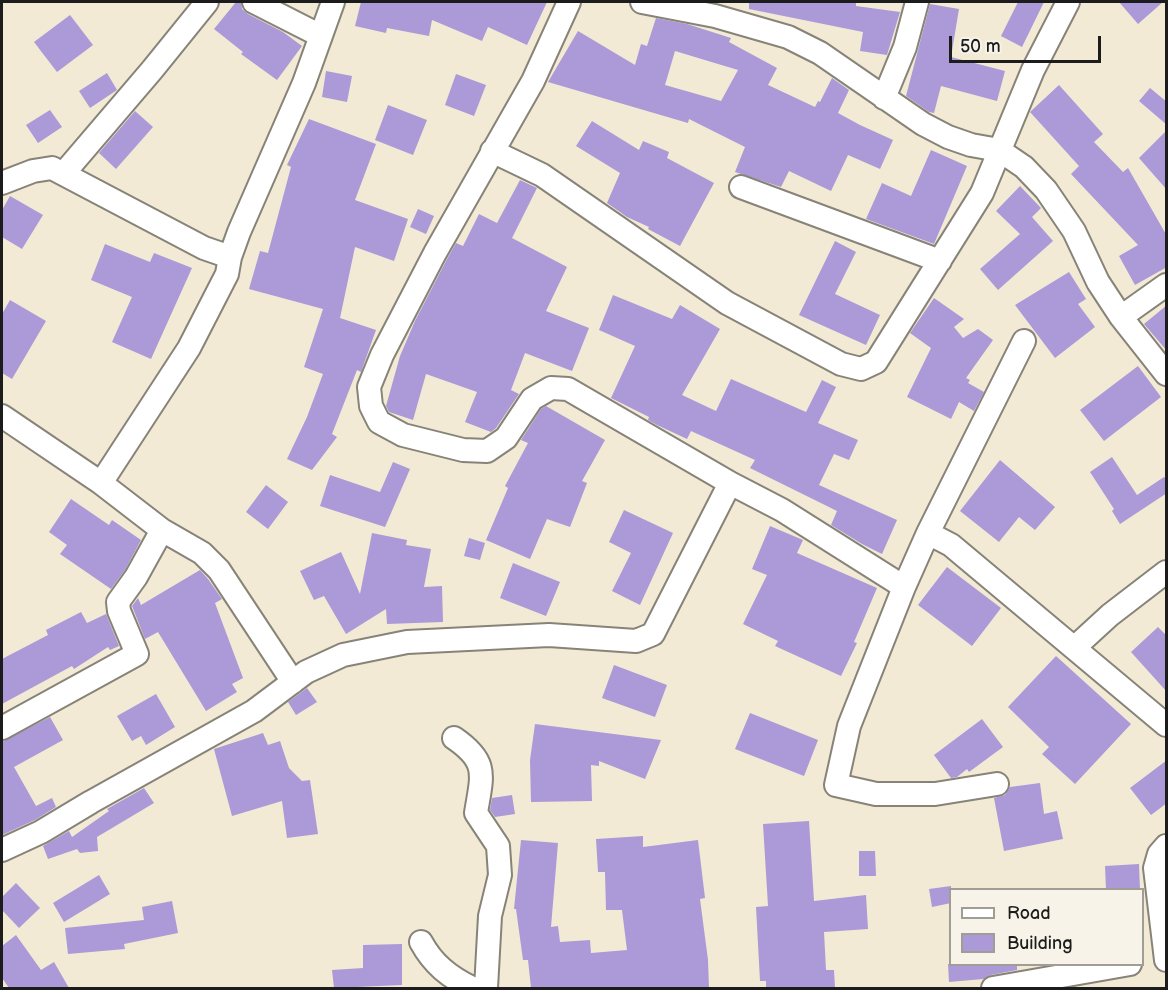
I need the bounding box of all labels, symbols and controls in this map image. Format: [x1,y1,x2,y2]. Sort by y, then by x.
scale bar [952,24,1104,62]
text: 50 m [960,36,1001,57]
legend [949,888,1144,966]
text: Road [1007,903,1051,924]
text: Building [1007,933,1073,954]

